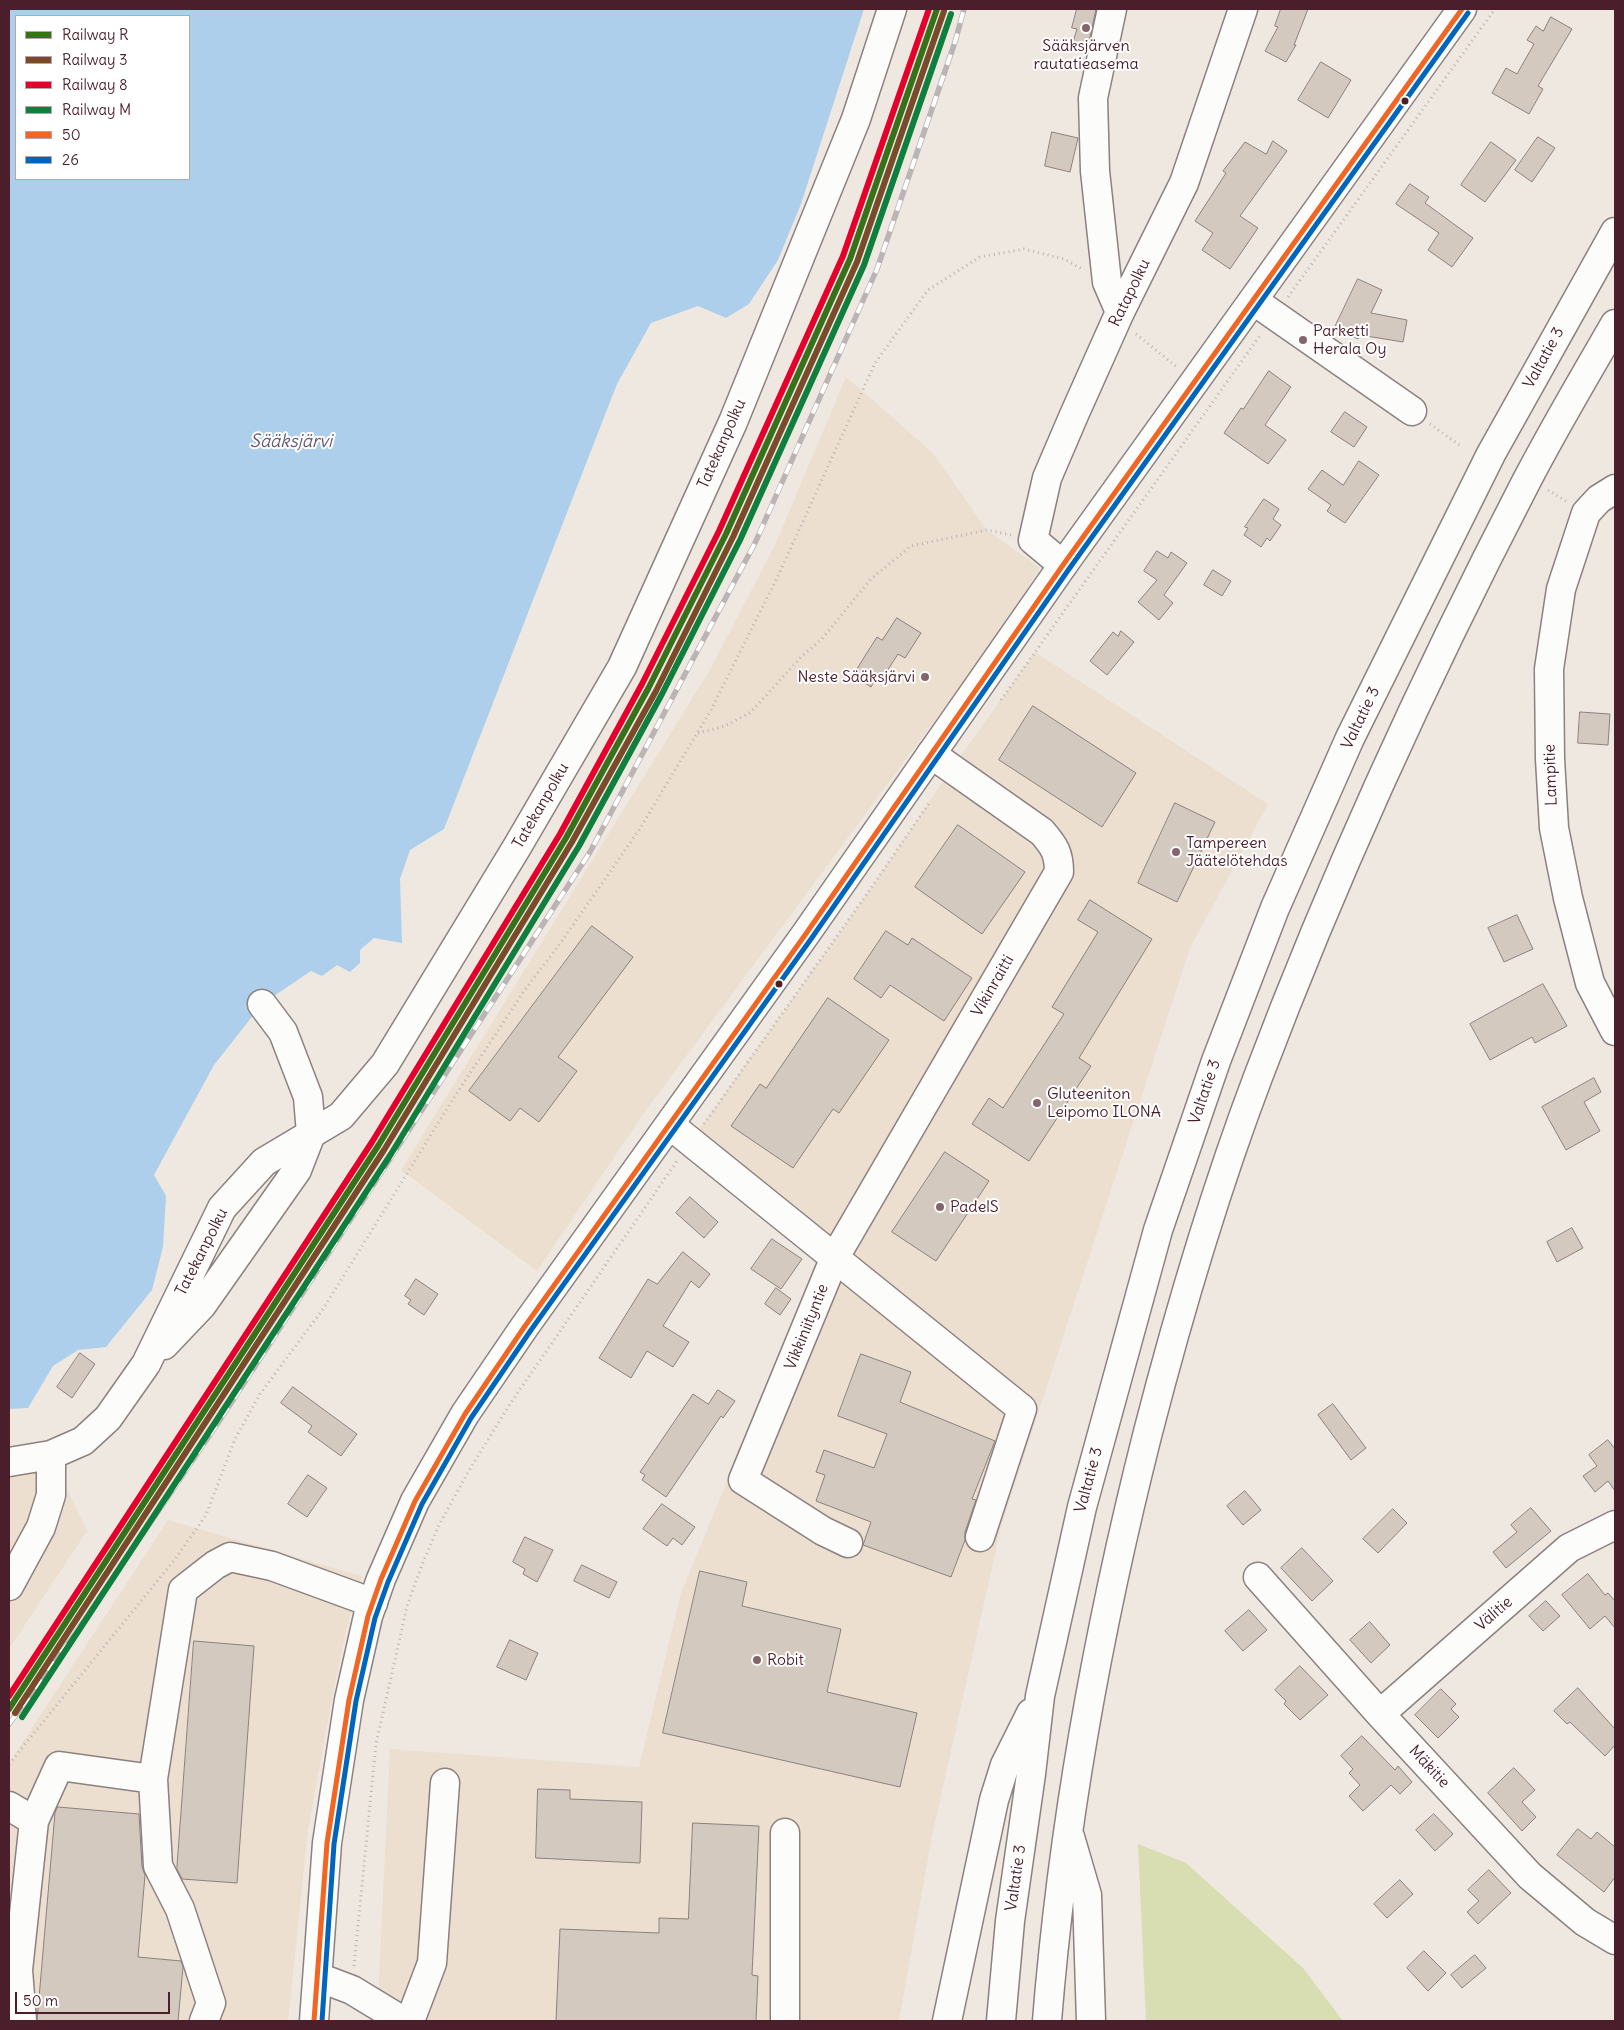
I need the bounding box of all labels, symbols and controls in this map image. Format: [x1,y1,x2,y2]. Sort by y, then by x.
legend [15,15,190,180]
marker: Sääksjärven rautatieasema [1080,22,1092,34]
text: Railway R [62,25,129,44]
place label: Sääksjärven rautatieasema [1033,36,1139,74]
text: Railway 3 [62,50,128,69]
text: Railway 8 [62,75,128,94]
unlabelled marker [1400,96,1410,106]
text: Railway M [62,100,131,119]
text: 50 [62,125,81,144]
text: 26 [62,150,79,169]
street label: Ratapolku [1105,256,1155,330]
place label: Parketti Herala Oy [1313,321,1386,359]
street label: Valtatie 3 [1519,324,1569,392]
marker: Parketti Herala Oy [1297,334,1309,346]
street label: Tatekanpolku [694,396,750,492]
water label: Sääksjärvi [250,431,332,453]
place label: Neste Sääksjärvi [797,667,915,687]
marker: Neste Sääksjärvi [919,671,931,683]
street label: Valtatie 3 [1338,684,1384,752]
street label: Lampitie [1540,744,1562,806]
street label: Tatekanpolku [509,760,573,852]
place label: Tampereen Jäätelötehdas [1186,833,1288,871]
marker: Tampereen Jäätelötehdas [1170,846,1182,858]
street label: Vikinraitti [968,952,1018,1020]
unlabelled marker [774,979,784,989]
street label: Valtatie 3 [1185,1057,1225,1127]
place label: Gluteeniton Leipomo ILONA [1047,1084,1161,1122]
marker: Gluteeniton Leipomo ILONA [1031,1097,1043,1109]
place label: PadelS [950,1197,999,1217]
marker: PadelS [934,1201,946,1213]
street label: Tatekanpolku [172,1205,232,1299]
street label: Vikkiniityntie [781,1281,833,1373]
street label: Valtatie 3 [1071,1445,1107,1515]
street label: Välitie [1471,1593,1517,1635]
place label: Robit [767,1650,804,1670]
marker: Robit [751,1654,763,1666]
street label: Mäkitie [1404,1742,1454,1792]
street label: Valtatie 3 [1002,1843,1030,1913]
scale bar [18,1982,172,2014]
text: 50 m [23,1991,58,2010]

